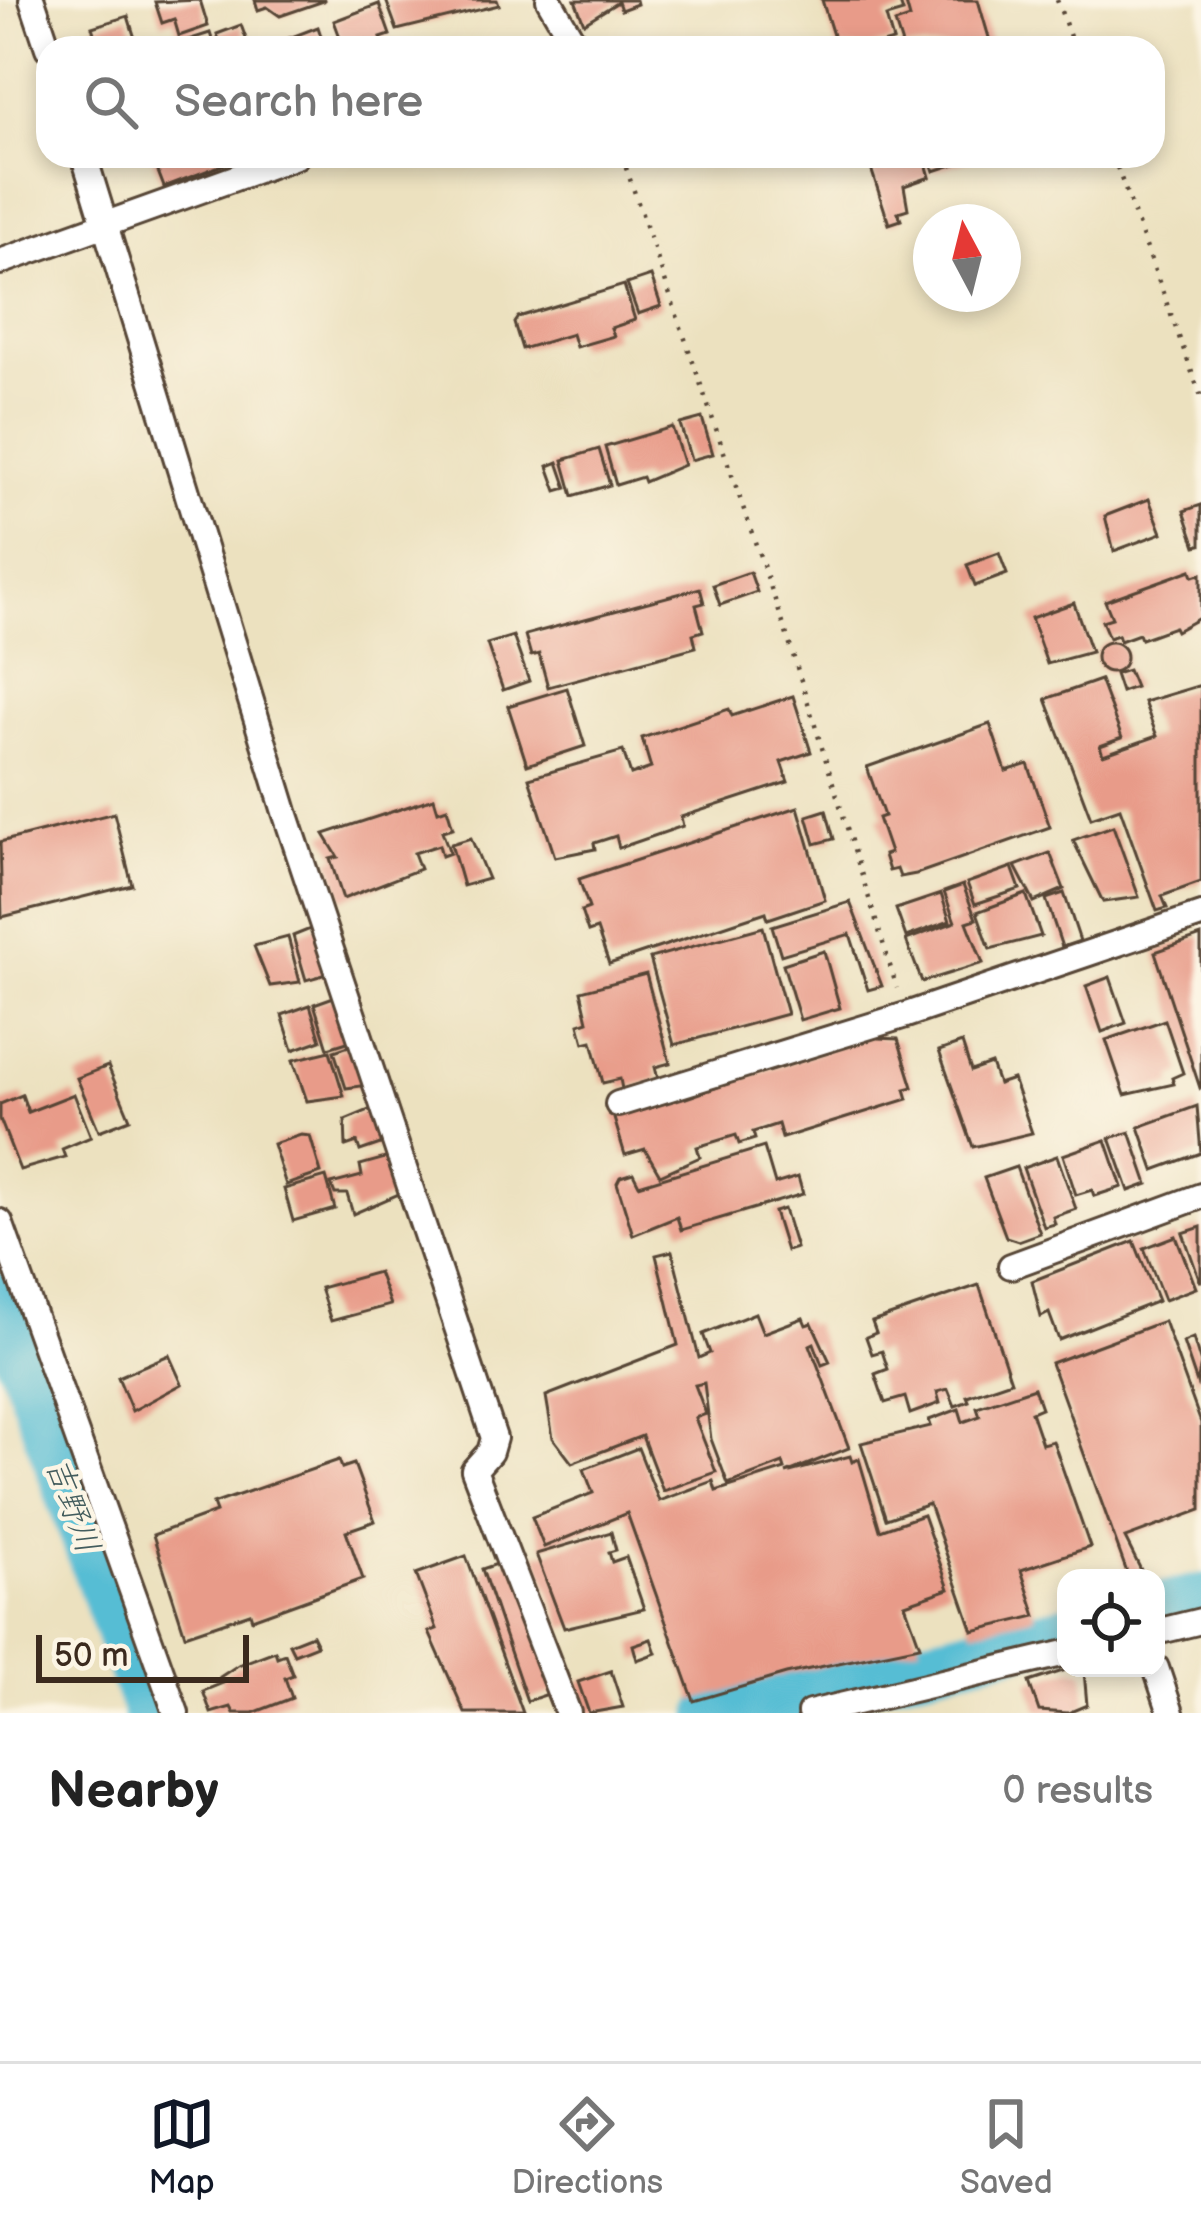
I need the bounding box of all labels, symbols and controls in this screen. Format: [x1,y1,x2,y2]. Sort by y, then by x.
search box [36,36,1165,168]
icon: search [78,69,144,135]
text: Search here [174,75,423,130]
north arrow [913,204,1021,312]
water label: 吉野川 [36,1452,108,1559]
map controls [1057,1569,1165,1677]
button: locate [1057,1569,1165,1677]
scale bar [36,1629,249,1682]
text: 50 m [54,1636,129,1676]
text: Nearby [48,1761,219,1822]
text: 0 results [1002,1768,1153,1815]
tab: Map [148,2091,215,2203]
tab: Directions [511,2091,663,2203]
tab: Saved [960,2091,1053,2203]

